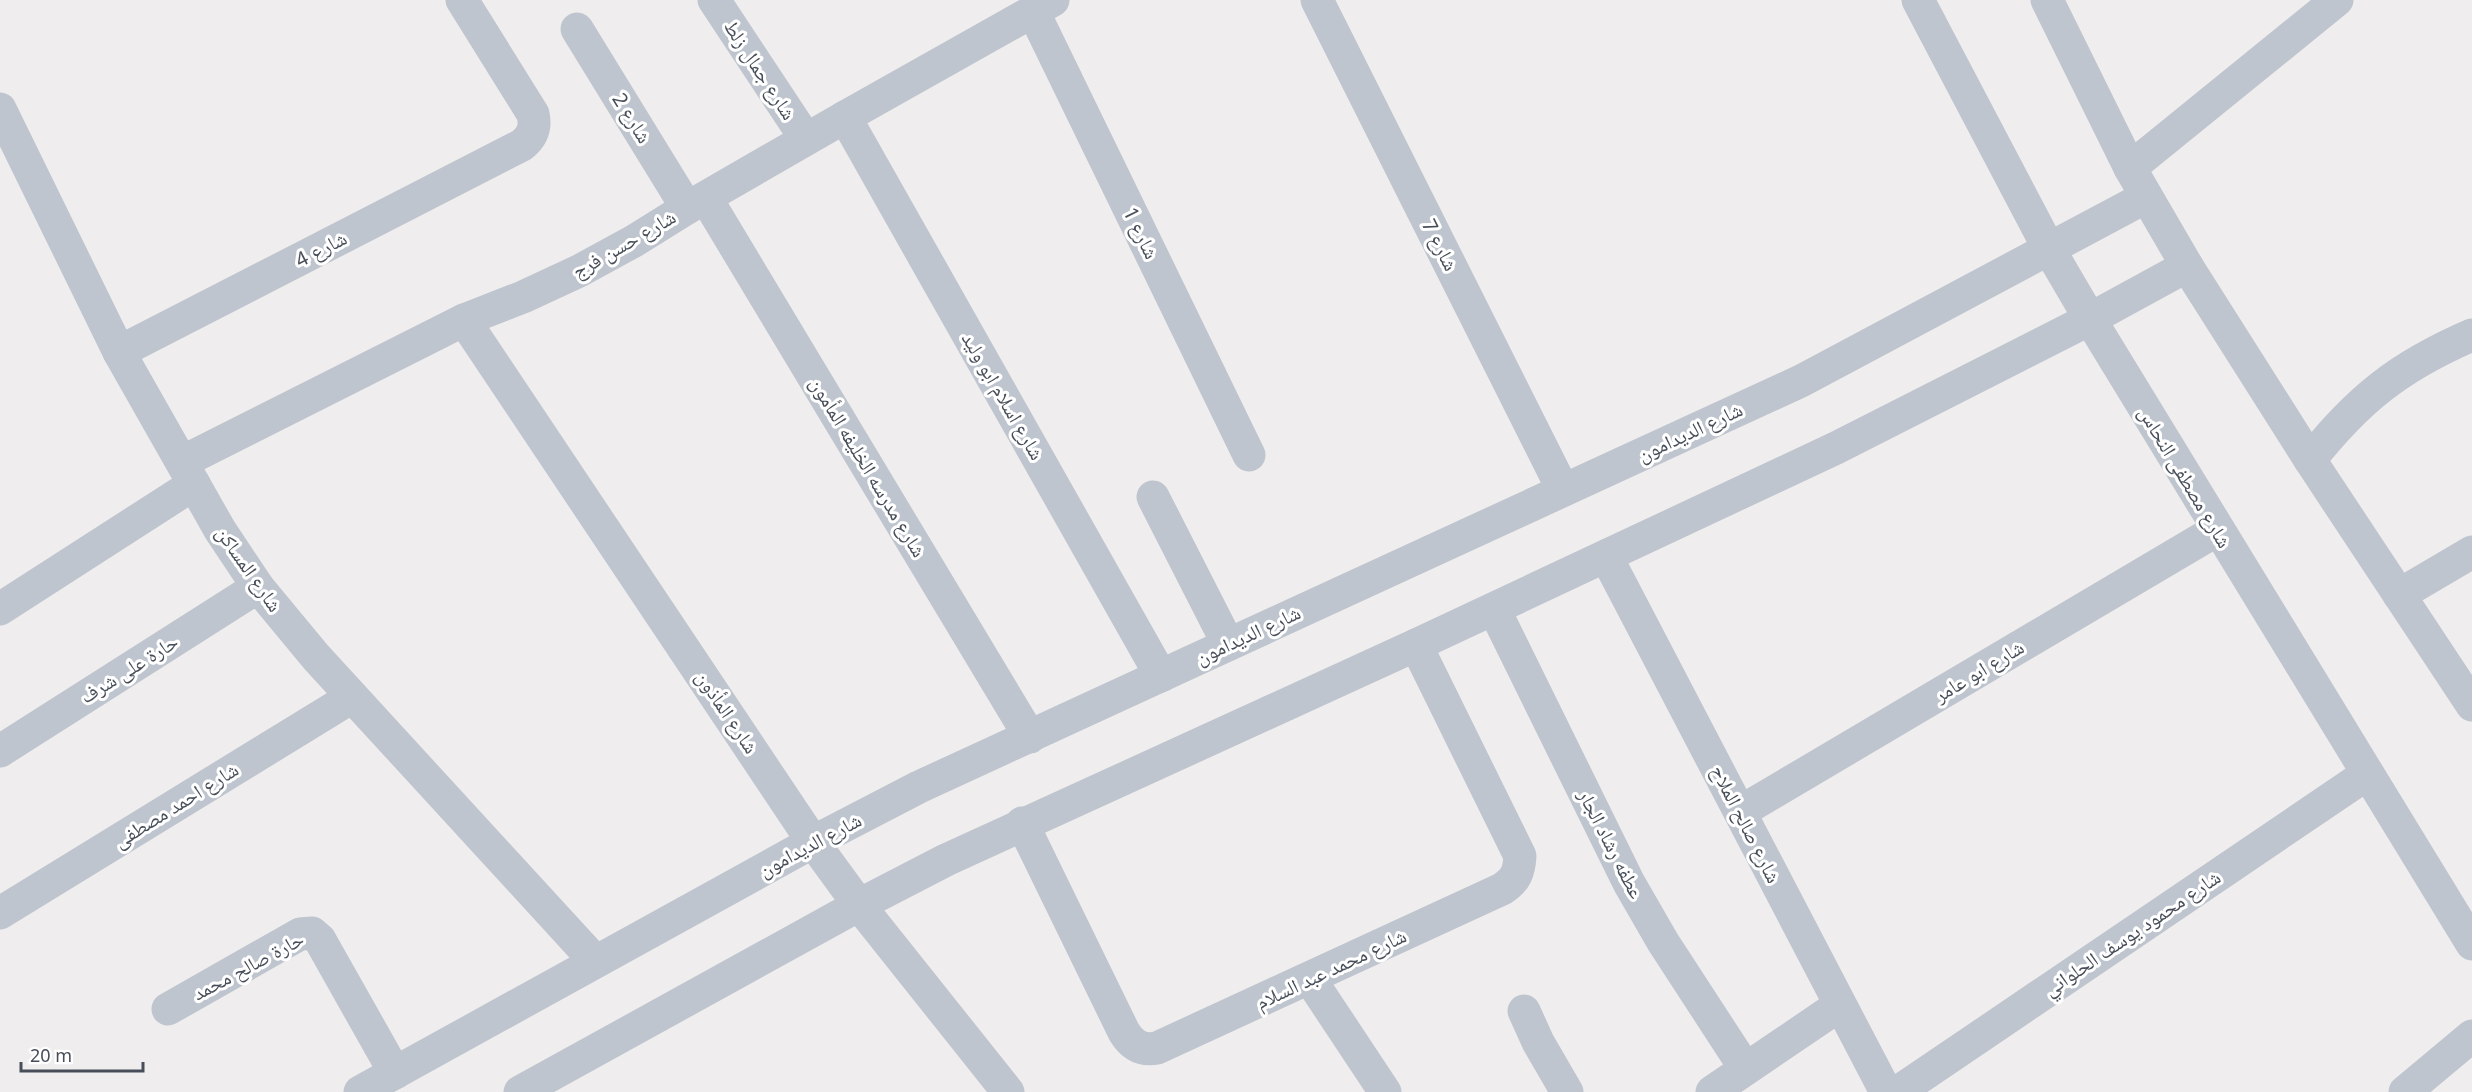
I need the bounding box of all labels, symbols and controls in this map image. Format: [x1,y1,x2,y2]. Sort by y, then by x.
street label: شارع جمال زلط [718,15,803,125]
street label: شارع 2 [606,87,658,148]
street label: شارع 1 [1117,202,1166,263]
street label: شارع حسن فرج [567,203,680,284]
street label: شارع 7 [1416,214,1465,275]
street label: شارع 4 [290,224,351,273]
street label: شارع اسلام ابو وليد [955,327,1051,465]
street label: شارع مدرسه الخليفه المأمون [804,372,933,562]
street label: شارع الديدامون [1633,395,1747,468]
street label: شارع مصطفى النحاس [2132,401,2238,553]
street label: شارع المساكن [210,520,289,617]
street label: شارع الديدامون [1191,598,1305,671]
street label: حارة على شرف [75,628,183,709]
street label: شارع ابو عامر [1928,633,2029,709]
street label: شارع المأذون [690,665,765,759]
street label: شارع احمد مصطفى [108,755,243,854]
street label: شارع صالح الملاح [1705,760,1788,887]
street label: عطفه رشاد الجار [1572,784,1651,903]
street label: شارع الديدامون [754,806,866,883]
street label: شارع محمود يوسف الحلواني [2038,863,2227,1005]
street label: شارع محمد عبد السلام [1251,922,1411,1016]
street label: حارة صالح محمد [187,925,308,1006]
scale bar [21,1035,142,1073]
text: 20 m [30,1043,72,1067]

